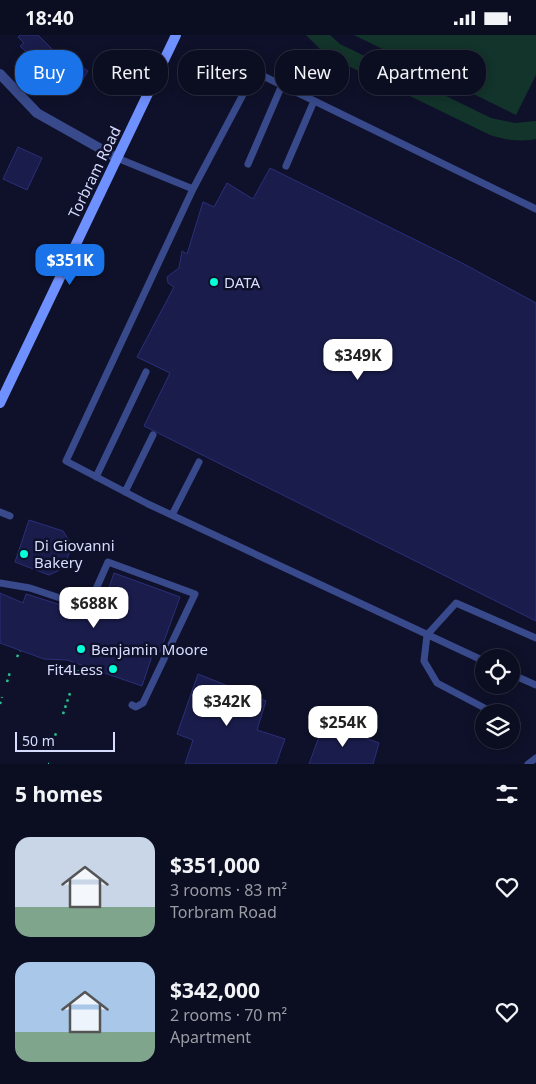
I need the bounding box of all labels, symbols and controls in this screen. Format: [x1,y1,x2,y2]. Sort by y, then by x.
text: 18:40 [25,5,74,31]
chip: Buy [15,50,83,95]
chip: Rent [93,50,168,95]
chip: Filters [178,50,265,95]
chip: New [275,50,349,95]
chip: Apartment [359,50,486,95]
street label: Torbram Road [63,123,125,221]
pin: $351K [35,243,105,286]
text: $351K [46,249,94,271]
place label: DATA [224,272,260,292]
marker: DATA [208,276,220,288]
pin: $349K [323,339,393,381]
text: $349K [334,344,382,366]
place label: Di Giovanni Bakery [34,535,115,572]
marker: Di Giovanni Bakery [18,548,30,560]
pin: $688K [59,587,129,629]
text: $688K [70,592,118,614]
place label: Benjamin Moore [91,639,208,659]
marker: Benjamin Moore [75,643,87,655]
map controls [475,649,520,749]
button: locate [475,649,520,694]
place label: Fit4Less [47,659,103,679]
marker: Fit4Less [107,663,119,675]
pin: $342K [192,685,262,727]
text: $342K [203,690,251,712]
button: layers [475,704,520,749]
pin: $254K [308,705,378,748]
text: $254K [319,711,367,733]
scale bar [15,729,115,752]
text: 50 m [22,731,55,750]
text: 5 homes [15,780,103,808]
icon: filters [493,780,521,808]
text: $351,000 [170,851,260,879]
icon: home [55,857,115,917]
icon: heart [493,873,521,901]
text: 3 rooms · 83 m² [170,879,287,901]
text: Torbram Road [170,901,277,923]
text: $342,000 [170,976,260,1004]
icon: home [55,982,115,1042]
icon: heart [493,998,521,1026]
text: 2 rooms · 70 m² [170,1004,287,1026]
text: Apartment [170,1026,251,1048]

